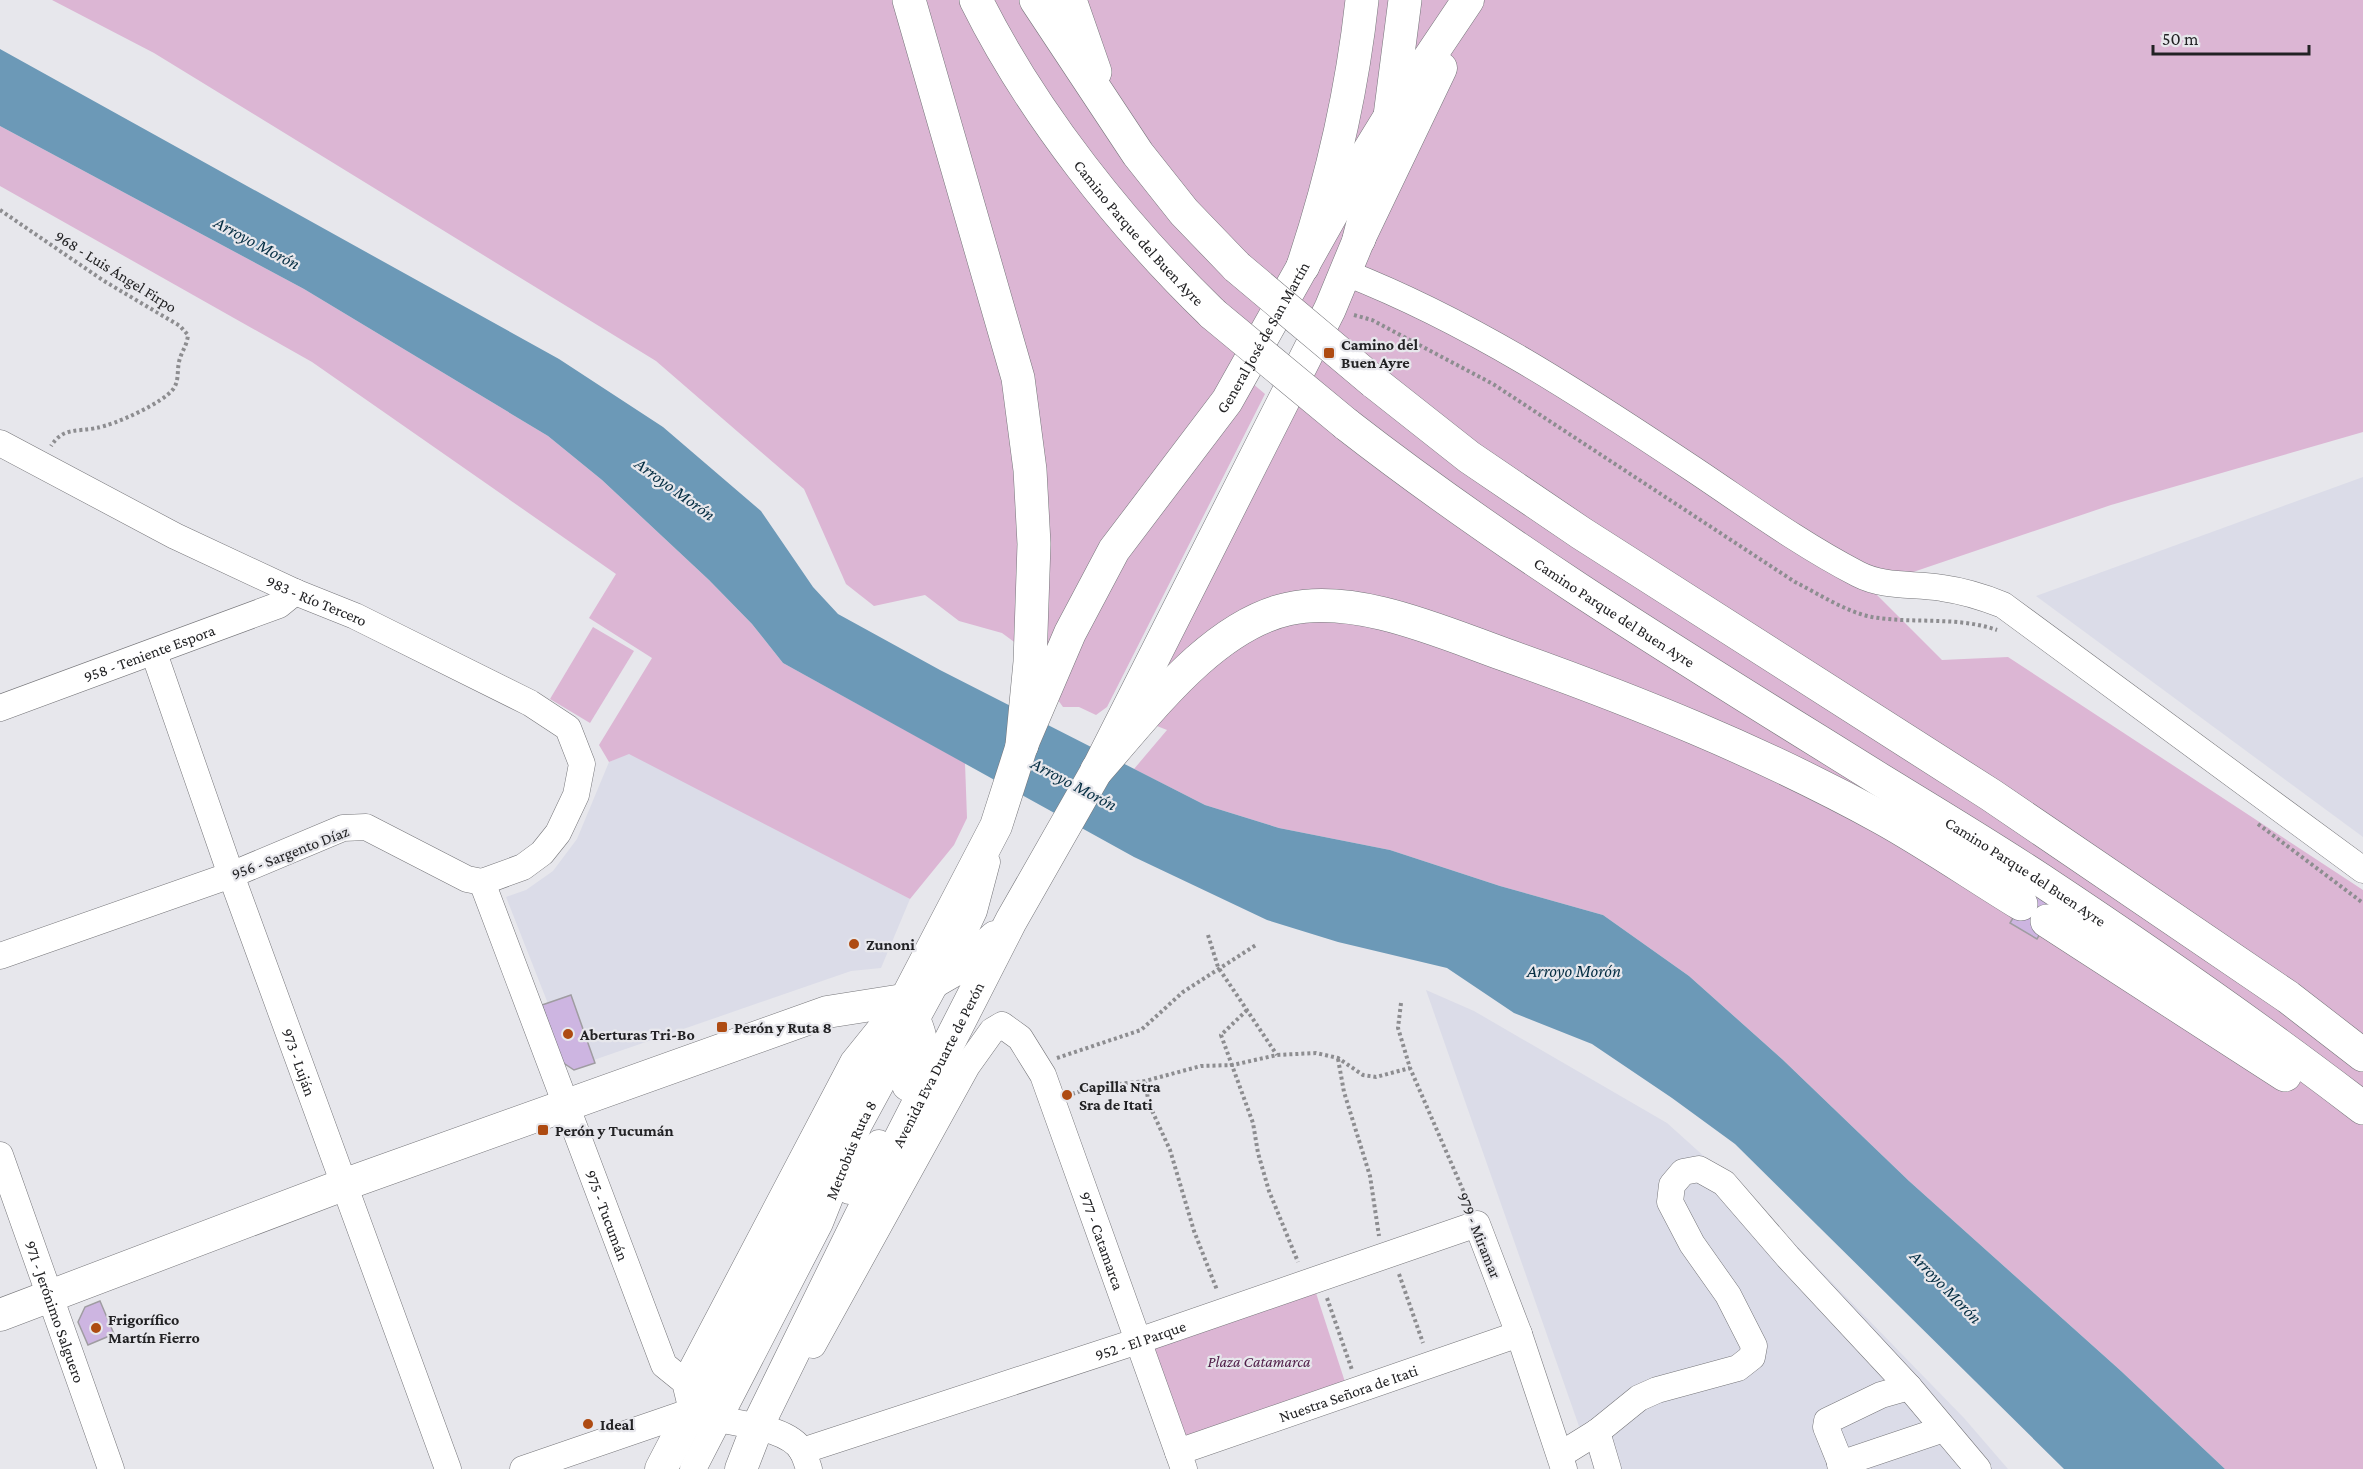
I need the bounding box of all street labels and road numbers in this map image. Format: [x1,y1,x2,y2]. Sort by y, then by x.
street label: Camino Parque del Buen Ayre [1071,157,1207,309]
street label: 968 - Luis Ángel Firpo [51,227,180,317]
street label: General José de San Martín [1213,258,1313,416]
street label: Camino Parque del Buen Ayre [1531,554,1698,671]
street label: 983 - Río Tercero [264,572,370,630]
street label: 958 - Teniente Espora [81,621,218,685]
street label: Camino Parque del Buen Ayre [1942,814,2109,930]
street label: 956 - Sargento Díaz [229,822,352,884]
street label: Avenida Eva Duarte de Perón [889,979,988,1150]
street label: 973 - Luján [279,1026,319,1099]
street label: Metrobús Ruta 8 [822,1098,880,1202]
street label: 975 - Tucumán [582,1168,632,1263]
street label: 977 - Catamarca [1076,1189,1127,1293]
street label: 979 - Miramar [1455,1190,1505,1281]
street label: 971 - Jerónimo Salguero [22,1238,88,1385]
street label: 952 - El Parque [1093,1317,1188,1364]
street label: Nuestra Señora de Itati [1277,1362,1420,1425]

